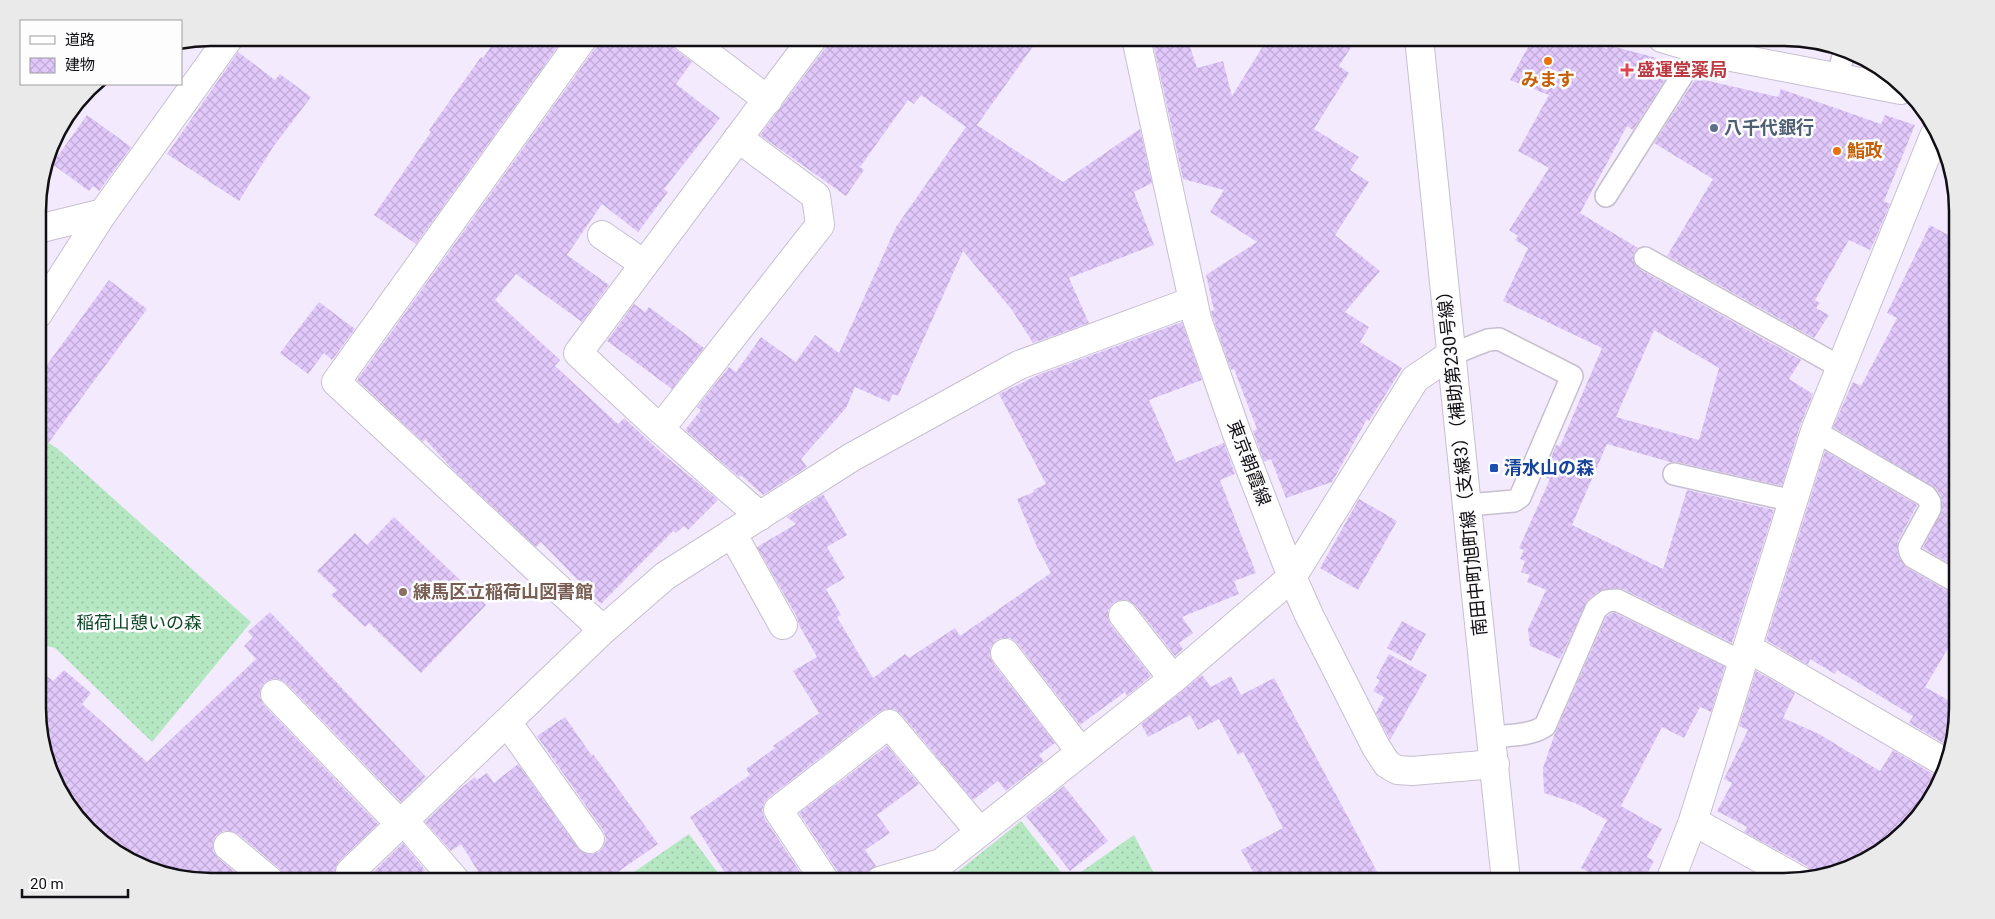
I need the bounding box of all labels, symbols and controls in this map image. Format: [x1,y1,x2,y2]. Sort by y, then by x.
legend [20,20,182,85]
text: 道路 [65,31,95,49]
marker: みます [1542,55,1554,67]
text: 建物 [65,56,95,74]
place label: 盛運堂薬局 [1637,59,1727,80]
marker: 盛運堂薬局 [1621,64,1633,76]
place label: みます [1521,69,1575,90]
place label: 八千代銀行 [1724,117,1814,138]
marker: 八千代銀行 [1708,122,1720,134]
place label: 鮨政 [1847,140,1883,161]
marker: 鮨政 [1831,145,1843,157]
street label: 南田中町旭町線（支線3）（補助第230号線） [1432,281,1491,637]
street label: 東京朝霞線 [1224,417,1275,509]
place label: 清水山の森 [1504,457,1594,478]
marker: 清水山の森 [1488,462,1500,474]
place label: 練馬区立稲荷山図書館 [413,581,593,602]
marker: 練馬区立稲荷山図書館 [397,586,409,598]
park label: 稲荷山憩いの森 [76,612,202,633]
scale bar [22,866,129,898]
text: 20 m [30,875,64,893]

